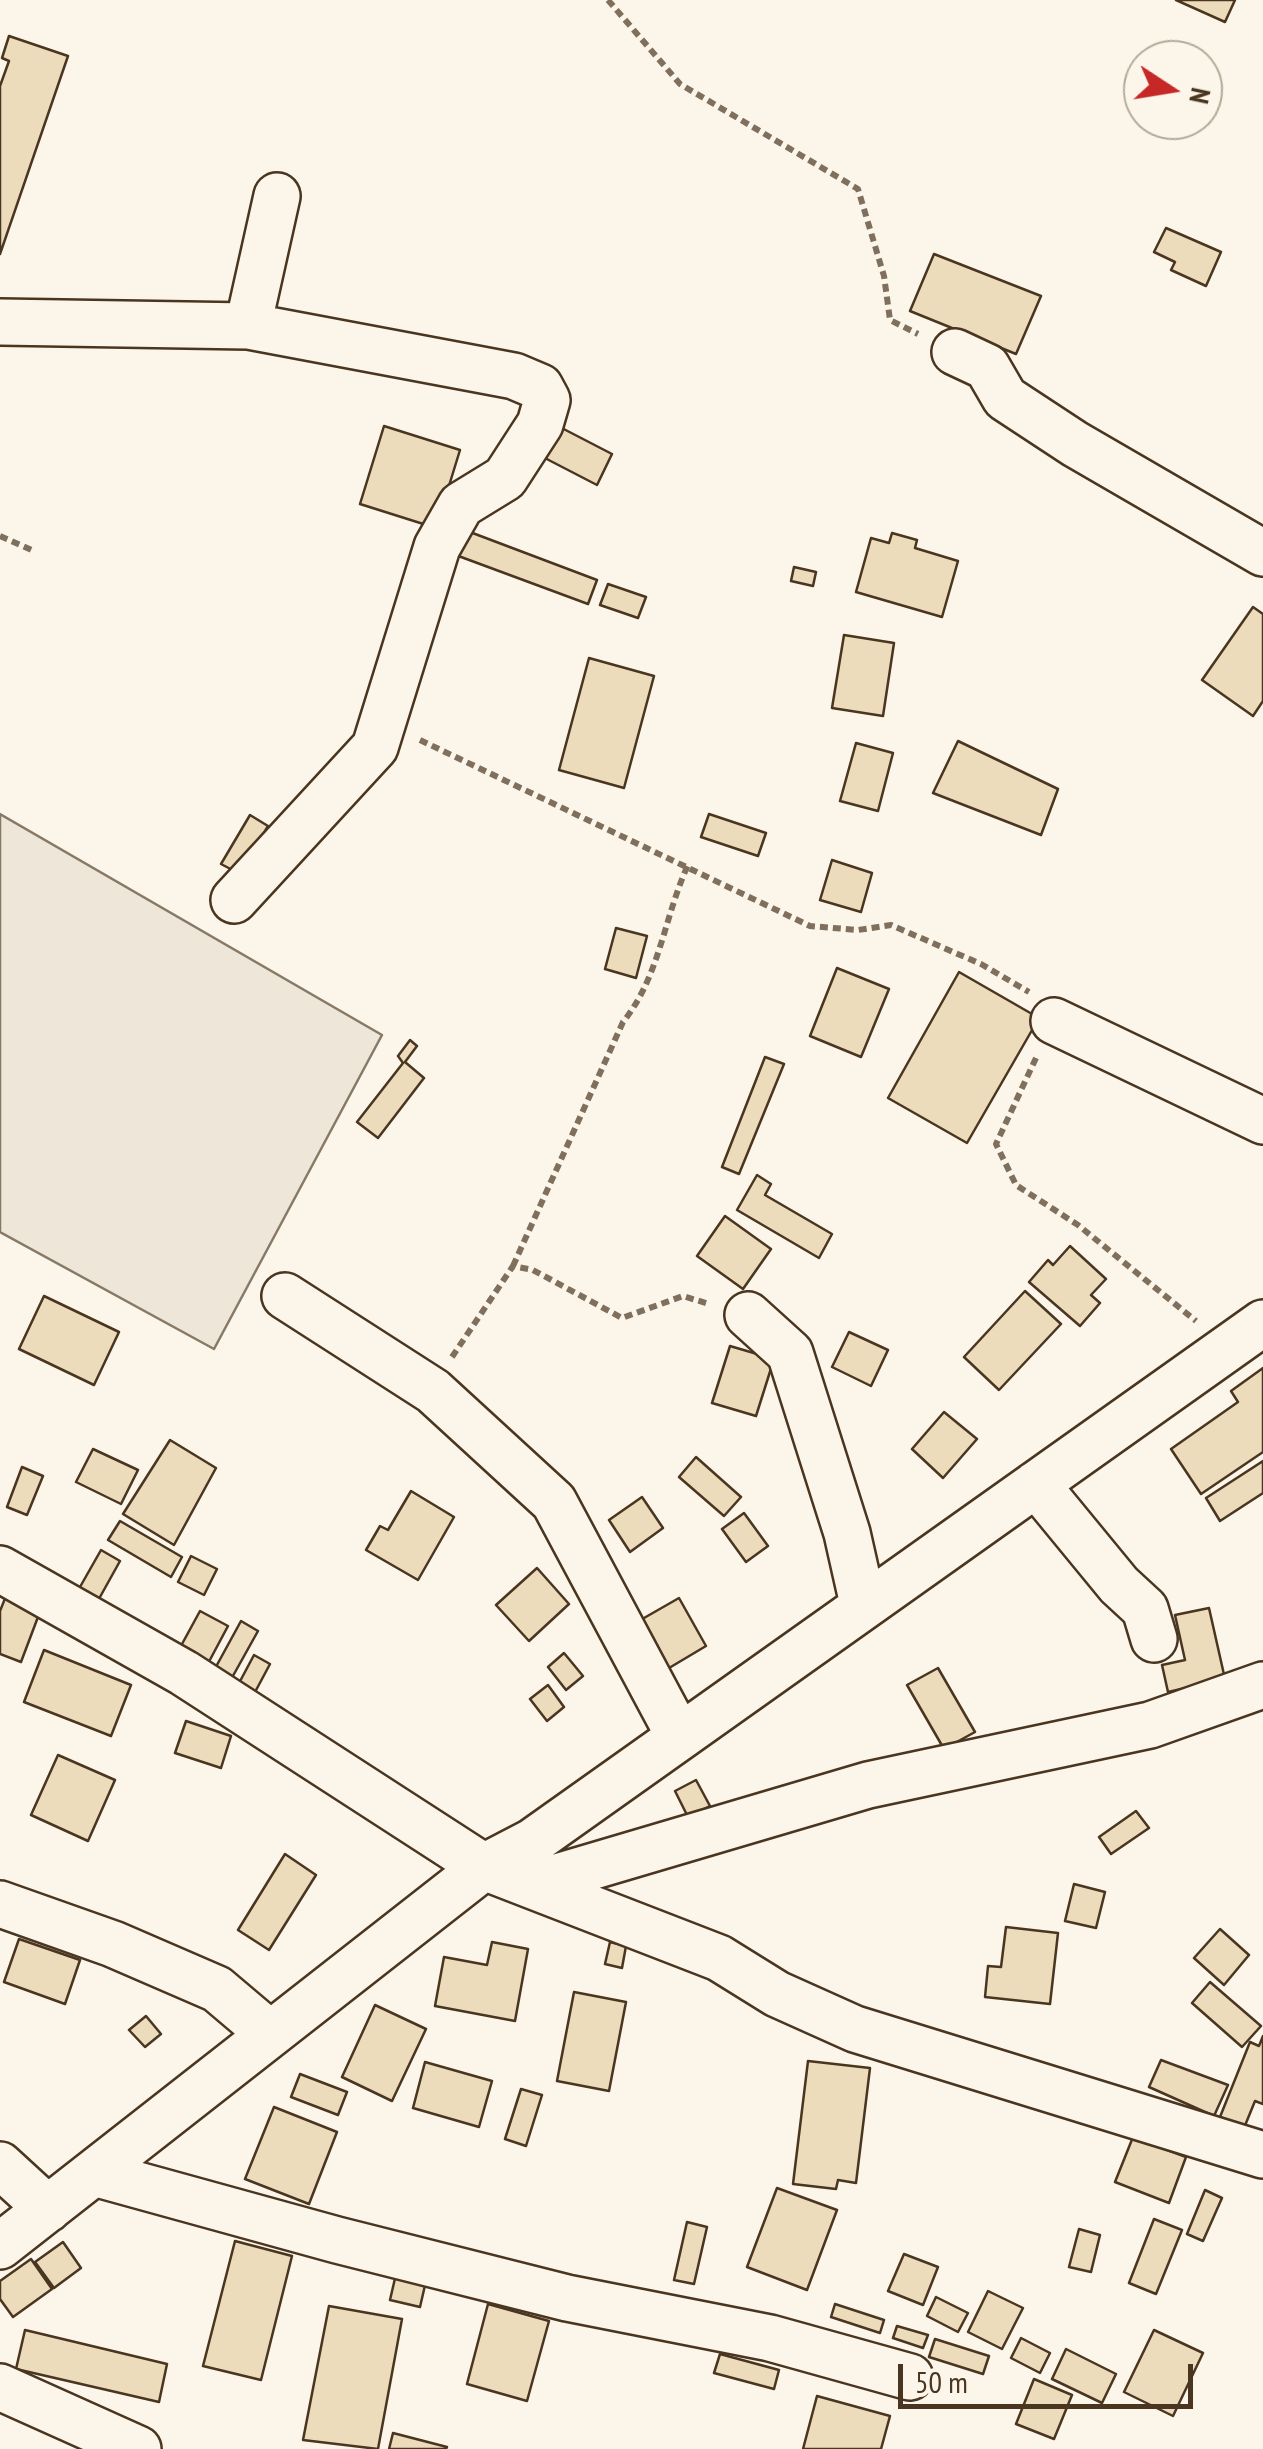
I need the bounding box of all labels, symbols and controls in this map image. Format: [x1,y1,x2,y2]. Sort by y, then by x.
north arrow [1123,40,1223,140]
text: N [1181,85,1221,107]
scale bar [903,2344,1198,2406]
text: 50 m [915,2362,968,2401]

